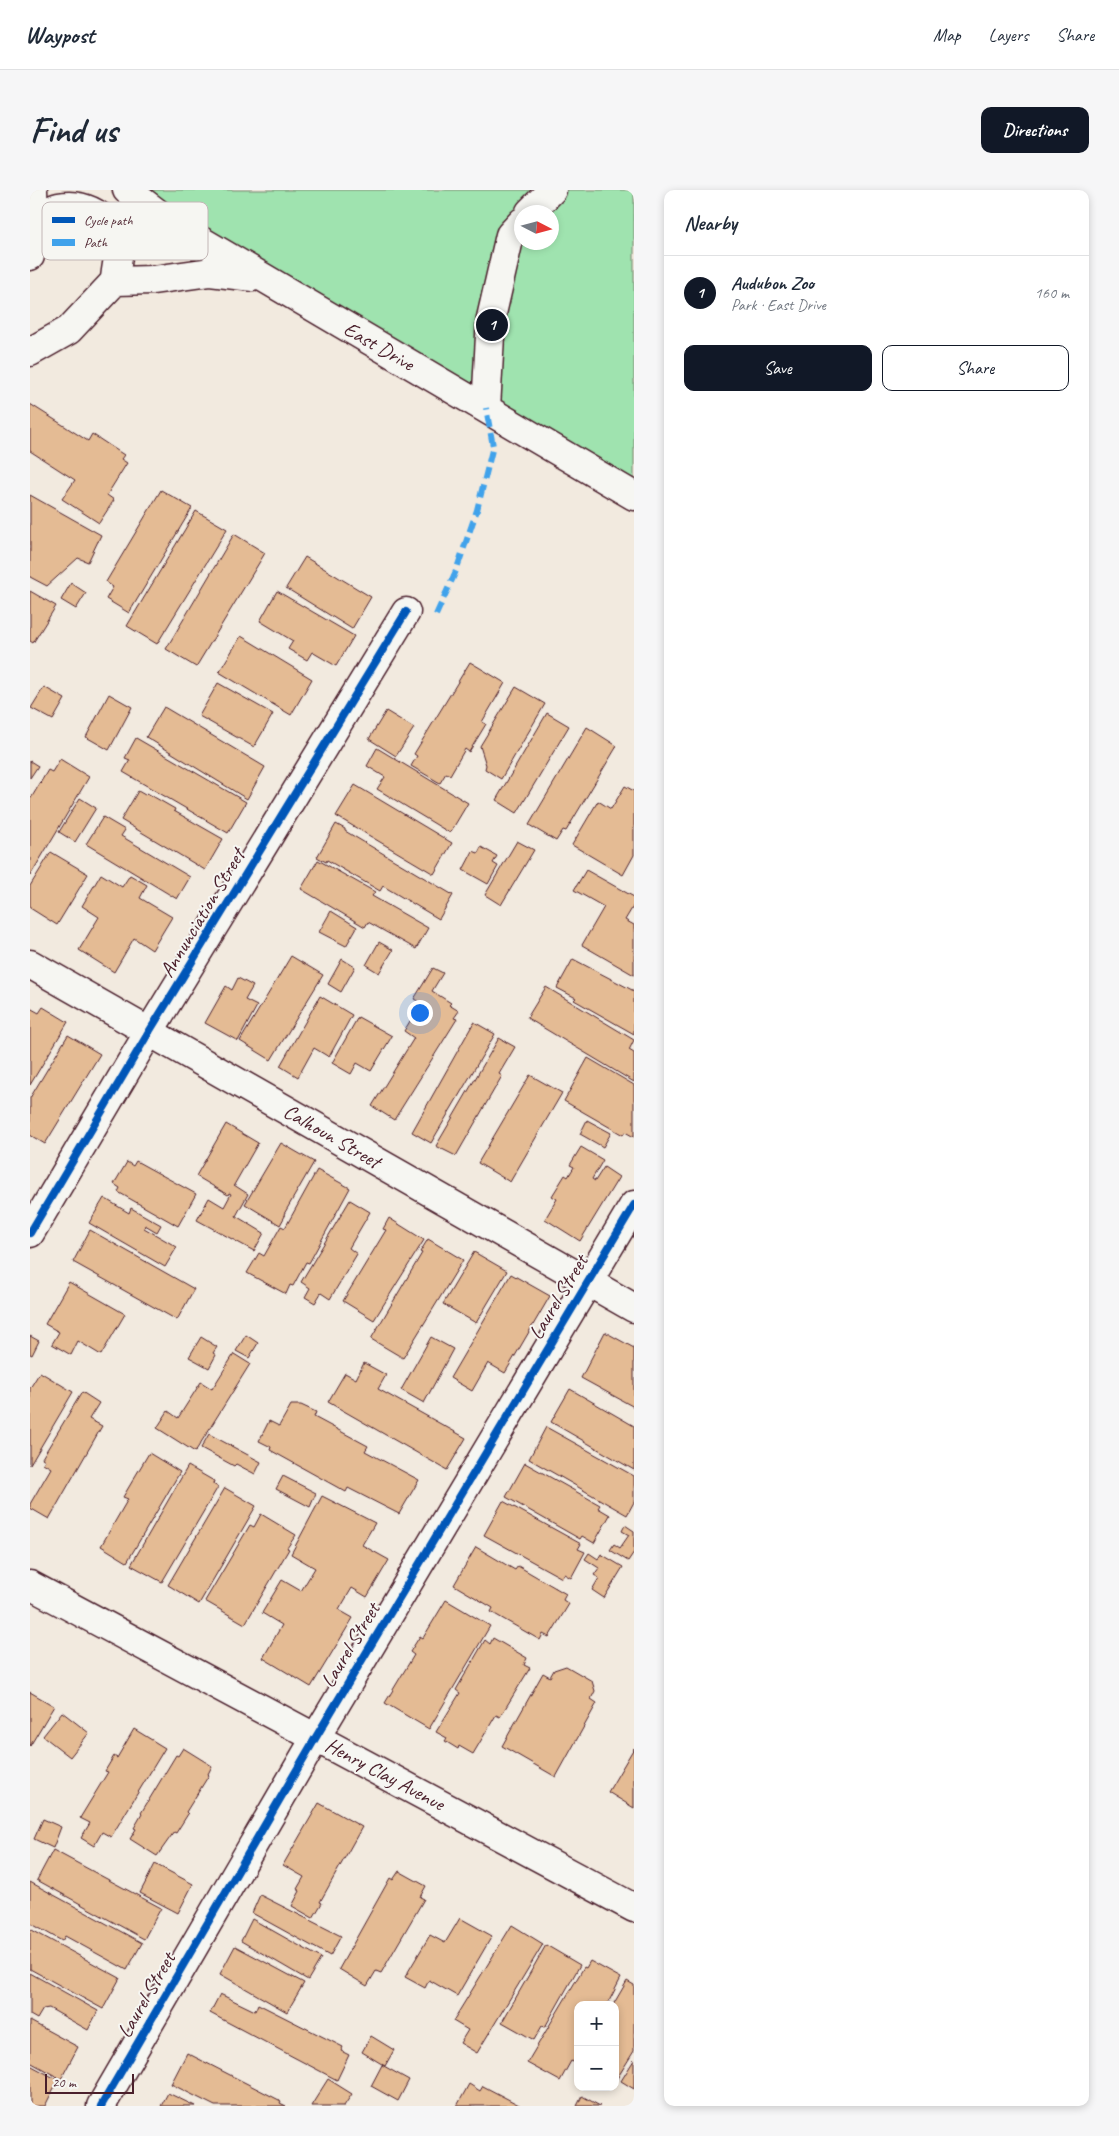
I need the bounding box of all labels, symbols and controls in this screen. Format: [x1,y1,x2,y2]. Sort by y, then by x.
text: Waypost [25,20,95,50]
text: Map [933,24,961,46]
text: Layers [989,24,1028,46]
text: Share [1056,24,1094,46]
button: Directions [981,107,1089,153]
text: Find us [30,108,117,153]
legend [42,202,208,260]
north arrow [514,205,559,250]
text: Nearby [684,210,737,236]
text: Cycle path [84,212,133,229]
text: Path [84,234,108,251]
text: Audubon Zoo [731,271,814,295]
text: 1 [696,283,704,303]
text: 160 m [1035,283,1069,303]
text: Park · East Drive [731,295,826,315]
pin: 1 [476,306,508,344]
street label: East Drive [339,316,420,377]
button: Save [684,345,872,391]
button: Share [882,345,1069,391]
street label: Annunciation Street [154,842,252,982]
your location [407,1000,433,1026]
street label: Calhoun Street [279,1098,388,1176]
street label: Laurel Street [523,1248,594,1344]
street label: Laurel Street [315,1596,386,1692]
street label: Henry Clay Avenue [321,1732,451,1817]
street label: Laurel Street [111,1946,182,2042]
map controls [574,2001,619,2091]
button: + [574,2001,619,2046]
button: − [574,2046,619,2091]
scale bar [45,2071,134,2094]
text: 20 m [52,2074,76,2091]

